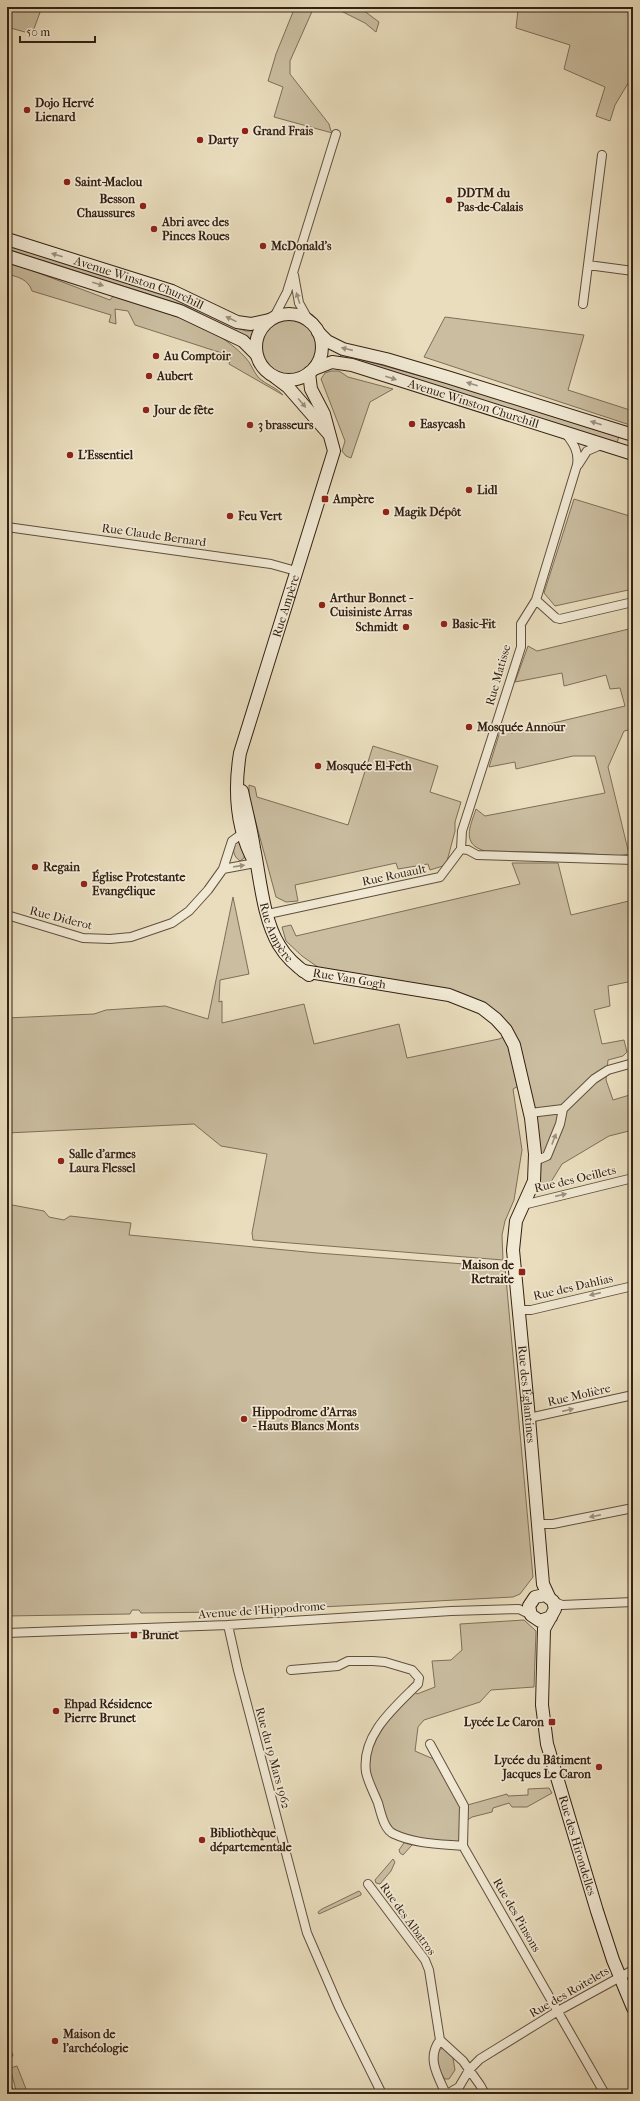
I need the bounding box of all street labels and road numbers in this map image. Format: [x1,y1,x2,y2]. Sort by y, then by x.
street label: Avenue Winston Churchill [71,253,207,312]
street label: Avenue Winston Churchill [405,376,541,431]
street label: Rue Claude Bernard [101,521,208,549]
street label: Rue Ampère [269,573,302,639]
street label: Rue Matisse [483,643,513,707]
street label: Rue Rouault [361,861,428,889]
street label: Rue Ampère [257,901,296,965]
street label: Rue Diderot [28,903,95,933]
street label: Rue Van Gogh [312,966,387,992]
street label: Rue des Oeillets [533,1163,618,1195]
street label: Rue des Dahlias [532,1271,615,1303]
street label: Rue des Églantines [515,1345,538,1444]
street label: Rue Molière [546,1381,612,1409]
street label: Avenue de l'Hippodrome [197,1599,326,1622]
street label: Rue du 19 Mars 1962 [253,1706,293,1810]
street label: Rue des Hirondelles [556,1794,599,1898]
street label: Rue des Pinsons [490,1876,544,1955]
street label: Rue des Albatros [377,1880,439,1958]
street label: Rue des Roitelets [527,1963,612,2020]

